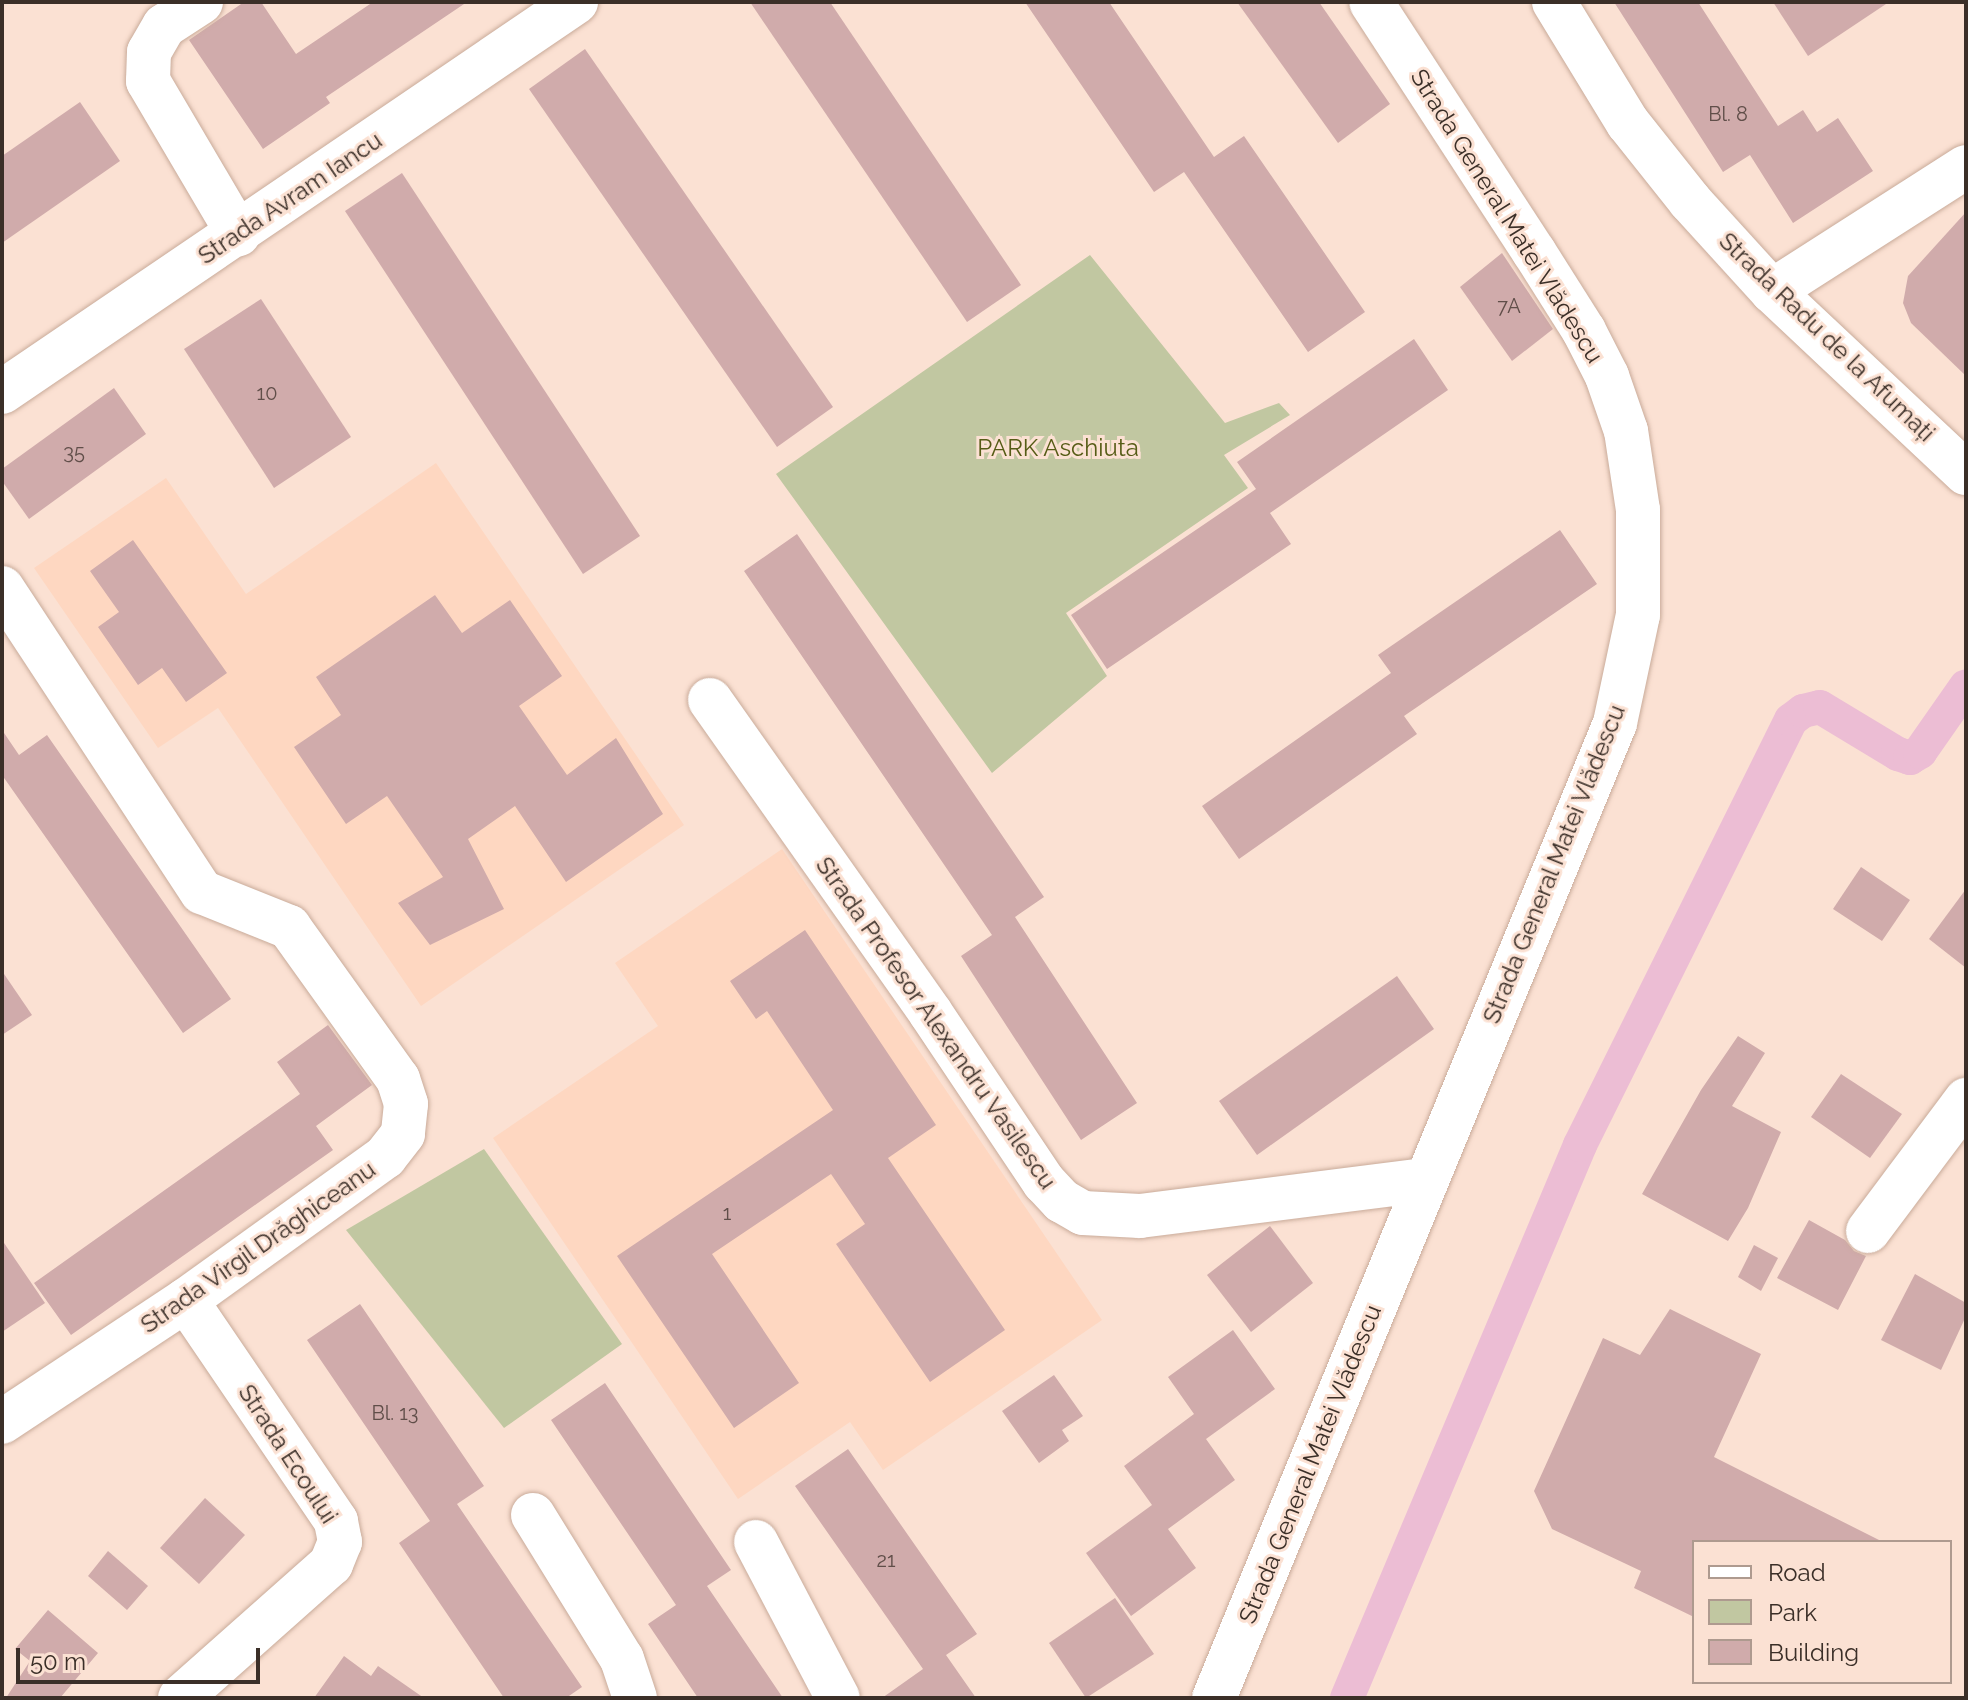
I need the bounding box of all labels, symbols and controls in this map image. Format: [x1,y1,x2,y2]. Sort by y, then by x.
street label: Strada General Matei Vlădescu [1404,63,1610,369]
house number: Bl. 8 [1708,102,1748,126]
street label: Strada Avram Iancu [192,126,388,270]
street label: Strada Radu de la Afumați [1713,226,1941,448]
house number: 7A [1497,294,1521,318]
house number: 10 [257,381,277,405]
park label: PARK Aschiuta [977,434,1139,462]
house number: 35 [63,440,85,464]
street label: Strada General Matei Vlădescu [1476,700,1632,1028]
street label: Strada Profesor Alexandru Vasilescu [809,851,1063,1195]
street label: Strada Virgil Drăghiceanu [134,1154,382,1340]
house number: 1 [723,1201,731,1225]
street label: Strada General Matei Vlădescu [1232,1300,1388,1628]
street label: Strada Ecoului [232,1379,344,1529]
house number: Bl. 13 [372,1401,418,1425]
legend [1692,1540,1952,1684]
house number: 21 [877,1548,895,1572]
text: Road [1768,1558,1826,1587]
text: Park [1768,1598,1817,1627]
scale bar [20,1632,264,1682]
text: Building [1768,1638,1859,1667]
text: 50 m [30,1647,86,1676]

